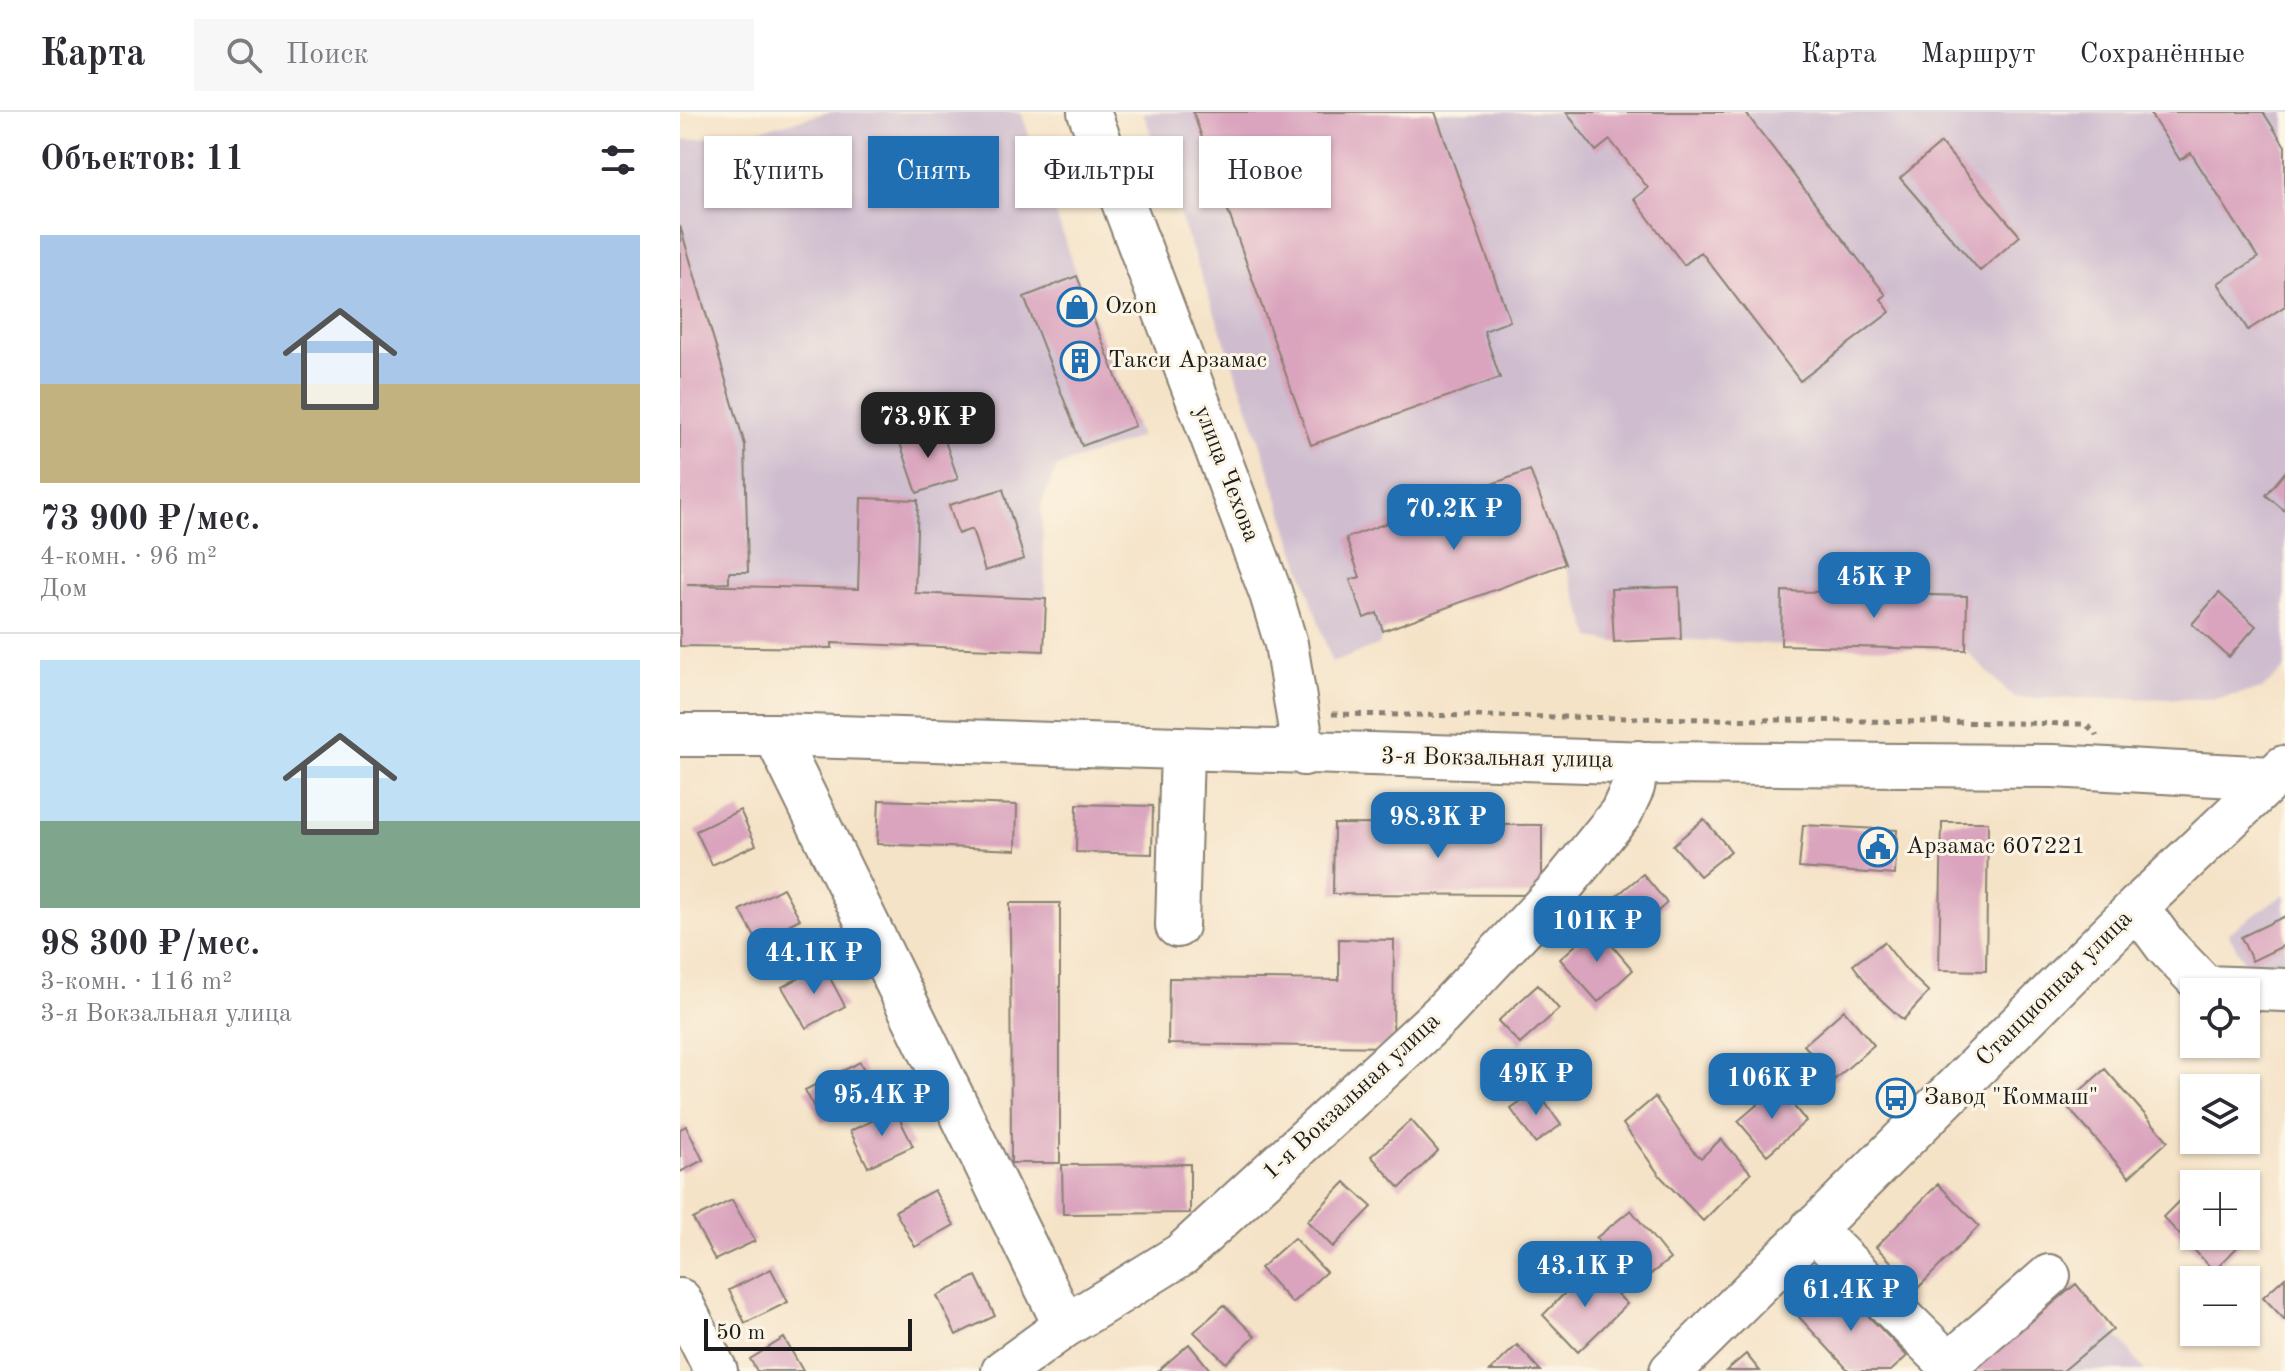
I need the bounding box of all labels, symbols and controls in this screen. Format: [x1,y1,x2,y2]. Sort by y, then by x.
search box [194,19,754,91]
icon: search [222,33,266,77]
text: Карта [40,36,146,74]
text: Поиск [286,40,368,70]
text: Карта [1801,41,1877,69]
text: Маршрут [1921,41,2036,69]
text: Сохранённые [2080,41,2245,69]
chip: Купить [704,136,852,208]
chip: Снять [868,136,999,208]
chip: Фильтры [1015,136,1183,208]
chip: Новое [1199,136,1331,208]
icon: filters [596,138,640,182]
text: Объектов: 11 [40,143,244,177]
shop icon: Ozon [1056,286,1098,328]
icon: home [268,287,412,431]
place label: Ozon [1105,295,1157,319]
building icon: Такси Арзамас [1059,340,1101,382]
place label: Такси Арзамас [1108,349,1267,373]
pin: 73.9K ₽ [854,392,1002,460]
street label: улица Чехова [1189,403,1263,546]
text: 73.9K ₽ [879,405,977,431]
pin: 70.2K ₽ [1380,484,1528,552]
text: 70.2K ₽ [1405,497,1503,523]
text: 73 900 ₽/мес. [40,503,260,537]
text: 4-комн. · 96 m² [40,544,217,570]
pin: 45K ₽ [1818,552,1930,620]
text: 45K ₽ [1836,565,1912,591]
text: Дом [40,576,87,602]
icon: home [268,712,412,856]
street label: 3-я Вокзальная улица [1381,745,1614,773]
pin: 98.3K ₽ [1364,792,1512,860]
text: 98.3K ₽ [1389,805,1487,831]
public building icon: Арзамас 607221 [1857,826,1899,868]
place label: Арзамас 607221 [1906,835,2085,859]
pin: 101K ₽ [1532,896,1662,964]
street label: Станционная улица [1973,906,2138,1071]
text: 101K ₽ [1552,909,1642,935]
text: 98 300 ₽/мес. [40,928,260,962]
pin: 44.1K ₽ [740,928,888,996]
text: 44.1K ₽ [765,941,863,967]
text: 3-комн. · 116 m² [40,969,232,995]
map controls [2180,978,2260,1346]
button: locate [2180,978,2260,1058]
text: 3-я Вокзальная улица [40,1001,292,1027]
street label: 1-я Вокзальная улица [1259,1009,1445,1185]
pin: 49K ₽ [1480,1049,1592,1117]
pin: 106K ₽ [1707,1053,1837,1121]
text: 49K ₽ [1498,1062,1574,1088]
text: 106K ₽ [1727,1066,1817,1092]
pin: 95.4K ₽ [808,1070,956,1138]
button: layers [2180,1074,2260,1154]
bus stop icon: Завод "Коммаш" [1875,1077,1917,1119]
text: 95.4K ₽ [833,1083,931,1109]
place label: Завод "Коммаш" [1924,1086,2098,1110]
button: + [2180,1170,2260,1250]
pin: 43.1K ₽ [1511,1241,1659,1309]
text: 43.1K ₽ [1536,1254,1634,1280]
pin: 61.4K ₽ [1777,1265,1925,1333]
button: − [2180,1266,2260,1346]
text: 61.4K ₽ [1802,1278,1900,1304]
scale bar [704,1315,912,1351]
text: 50 m [716,1322,765,1344]

